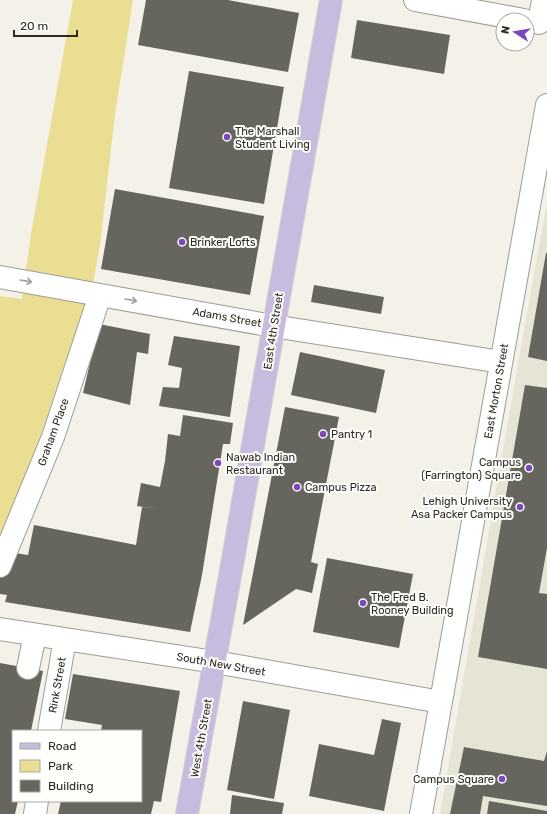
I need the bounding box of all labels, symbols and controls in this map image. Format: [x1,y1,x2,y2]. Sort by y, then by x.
scale bar [14,12,77,38]
north arrow [495,12,535,52]
text: 20 m [20,19,48,33]
text: N [499,25,513,35]
place label: The Marshall Student Living [235,125,310,151]
marker: The Marshall Student Living [222,132,232,142]
place label: Brinker Lofts [190,236,256,249]
marker: Brinker Lofts [177,237,187,247]
one-way arrow [19,278,32,286]
street label: East 4th Street [261,291,286,370]
one-way arrow [124,297,137,305]
street label: Adams Street [191,305,263,330]
street label: East Morton Street [482,342,511,440]
street label: Graham Place [35,397,72,468]
place label: Pantry 1 [331,428,372,441]
marker: Pantry 1 [318,429,328,439]
place label: Nawab Indian Restaurant [226,451,295,477]
place label: Campus (Farrington) Square [421,456,521,482]
marker: Nawab Indian Restaurant [213,458,223,468]
marker: Campus (Farrington) Square [524,463,534,473]
place label: Campus Pizza [305,481,377,494]
marker: Campus Pizza [292,482,302,492]
place label: Lehigh University Asa Packer Campus [411,495,512,521]
marker: Lehigh University Asa Packer Campus [515,502,525,512]
place label: The Fred B. Rooney Building [371,591,454,617]
marker: The Fred B. Rooney Building [358,598,368,608]
street label: South New Street [175,650,267,679]
street label: Rink Street [46,655,69,714]
street label: West 4th Street [188,697,215,778]
legend [12,730,142,802]
text: Road [48,739,76,753]
text: Park [48,759,74,773]
place label: Campus Square [413,773,494,786]
marker: Campus Square [497,774,507,784]
text: Building [48,779,94,793]

